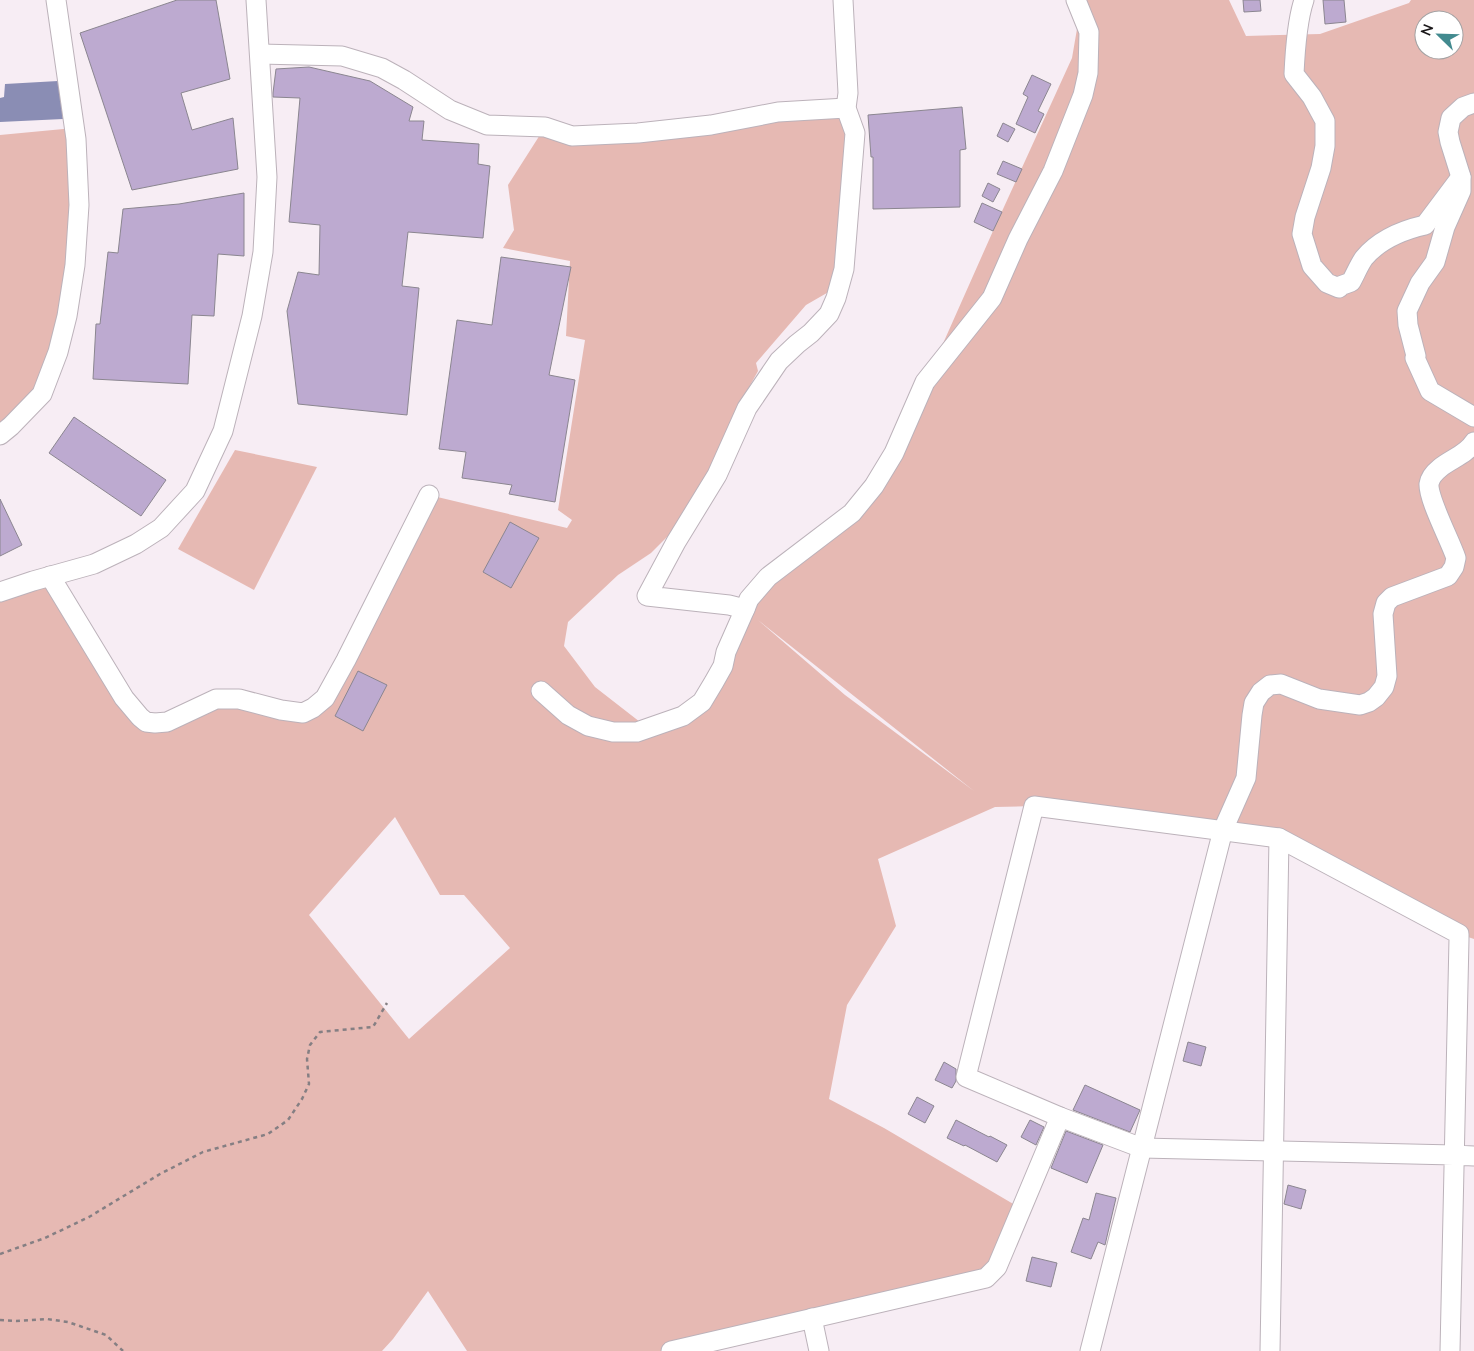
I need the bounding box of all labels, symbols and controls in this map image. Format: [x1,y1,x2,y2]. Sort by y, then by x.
north arrow [1414,10,1464,60]
text: N [1417,21,1437,38]

